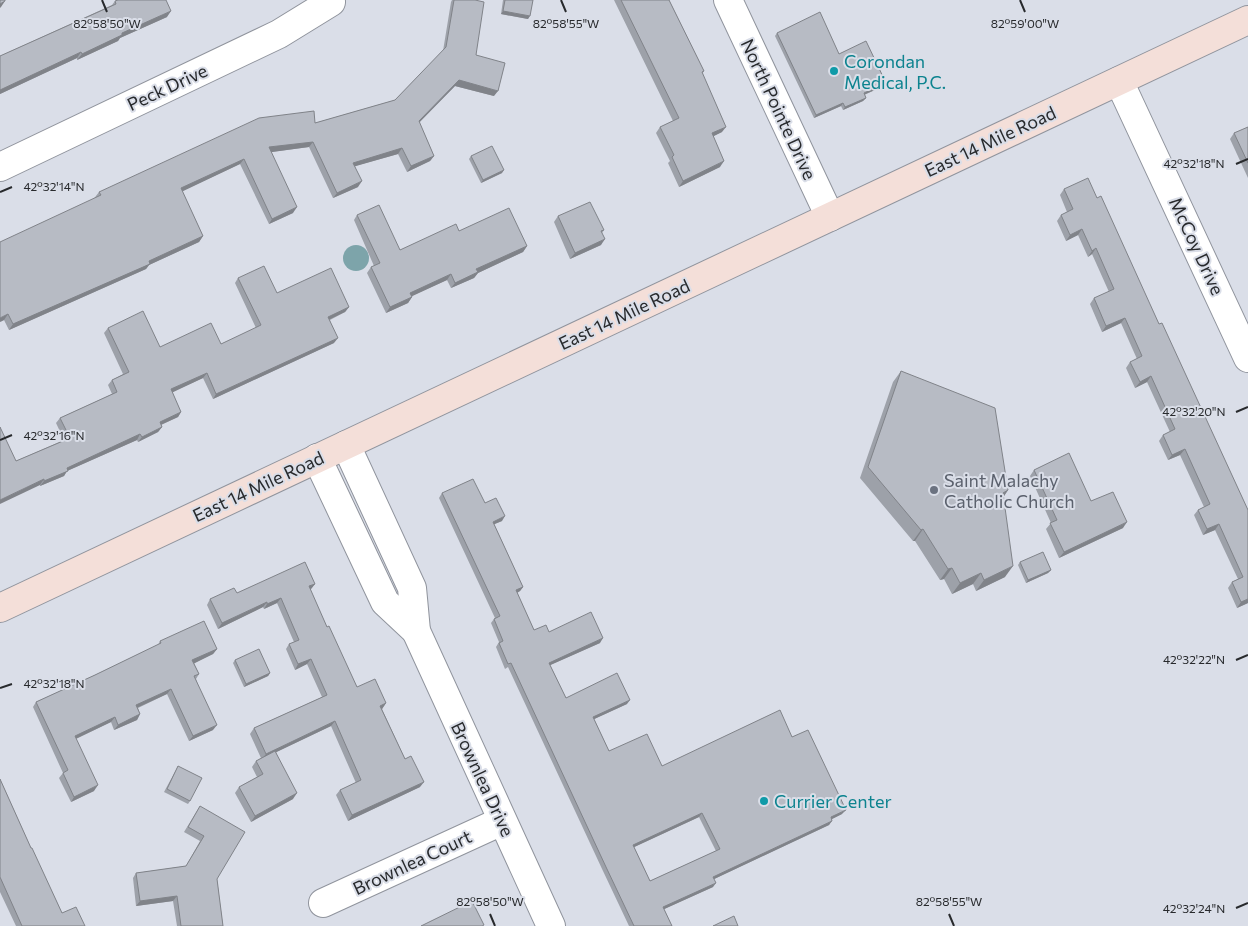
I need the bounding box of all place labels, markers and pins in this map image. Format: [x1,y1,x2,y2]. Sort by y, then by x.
place label: Corondan Medical, P.C. [844,50,946,93]
marker: Corondan Medical, P.C. [828,65,840,77]
place label: Saint Malachy Catholic Church [944,469,1075,512]
marker: Saint Malachy Catholic Church [928,484,940,496]
place label: Currier Center [774,790,892,812]
marker: Currier Center [758,795,770,807]

